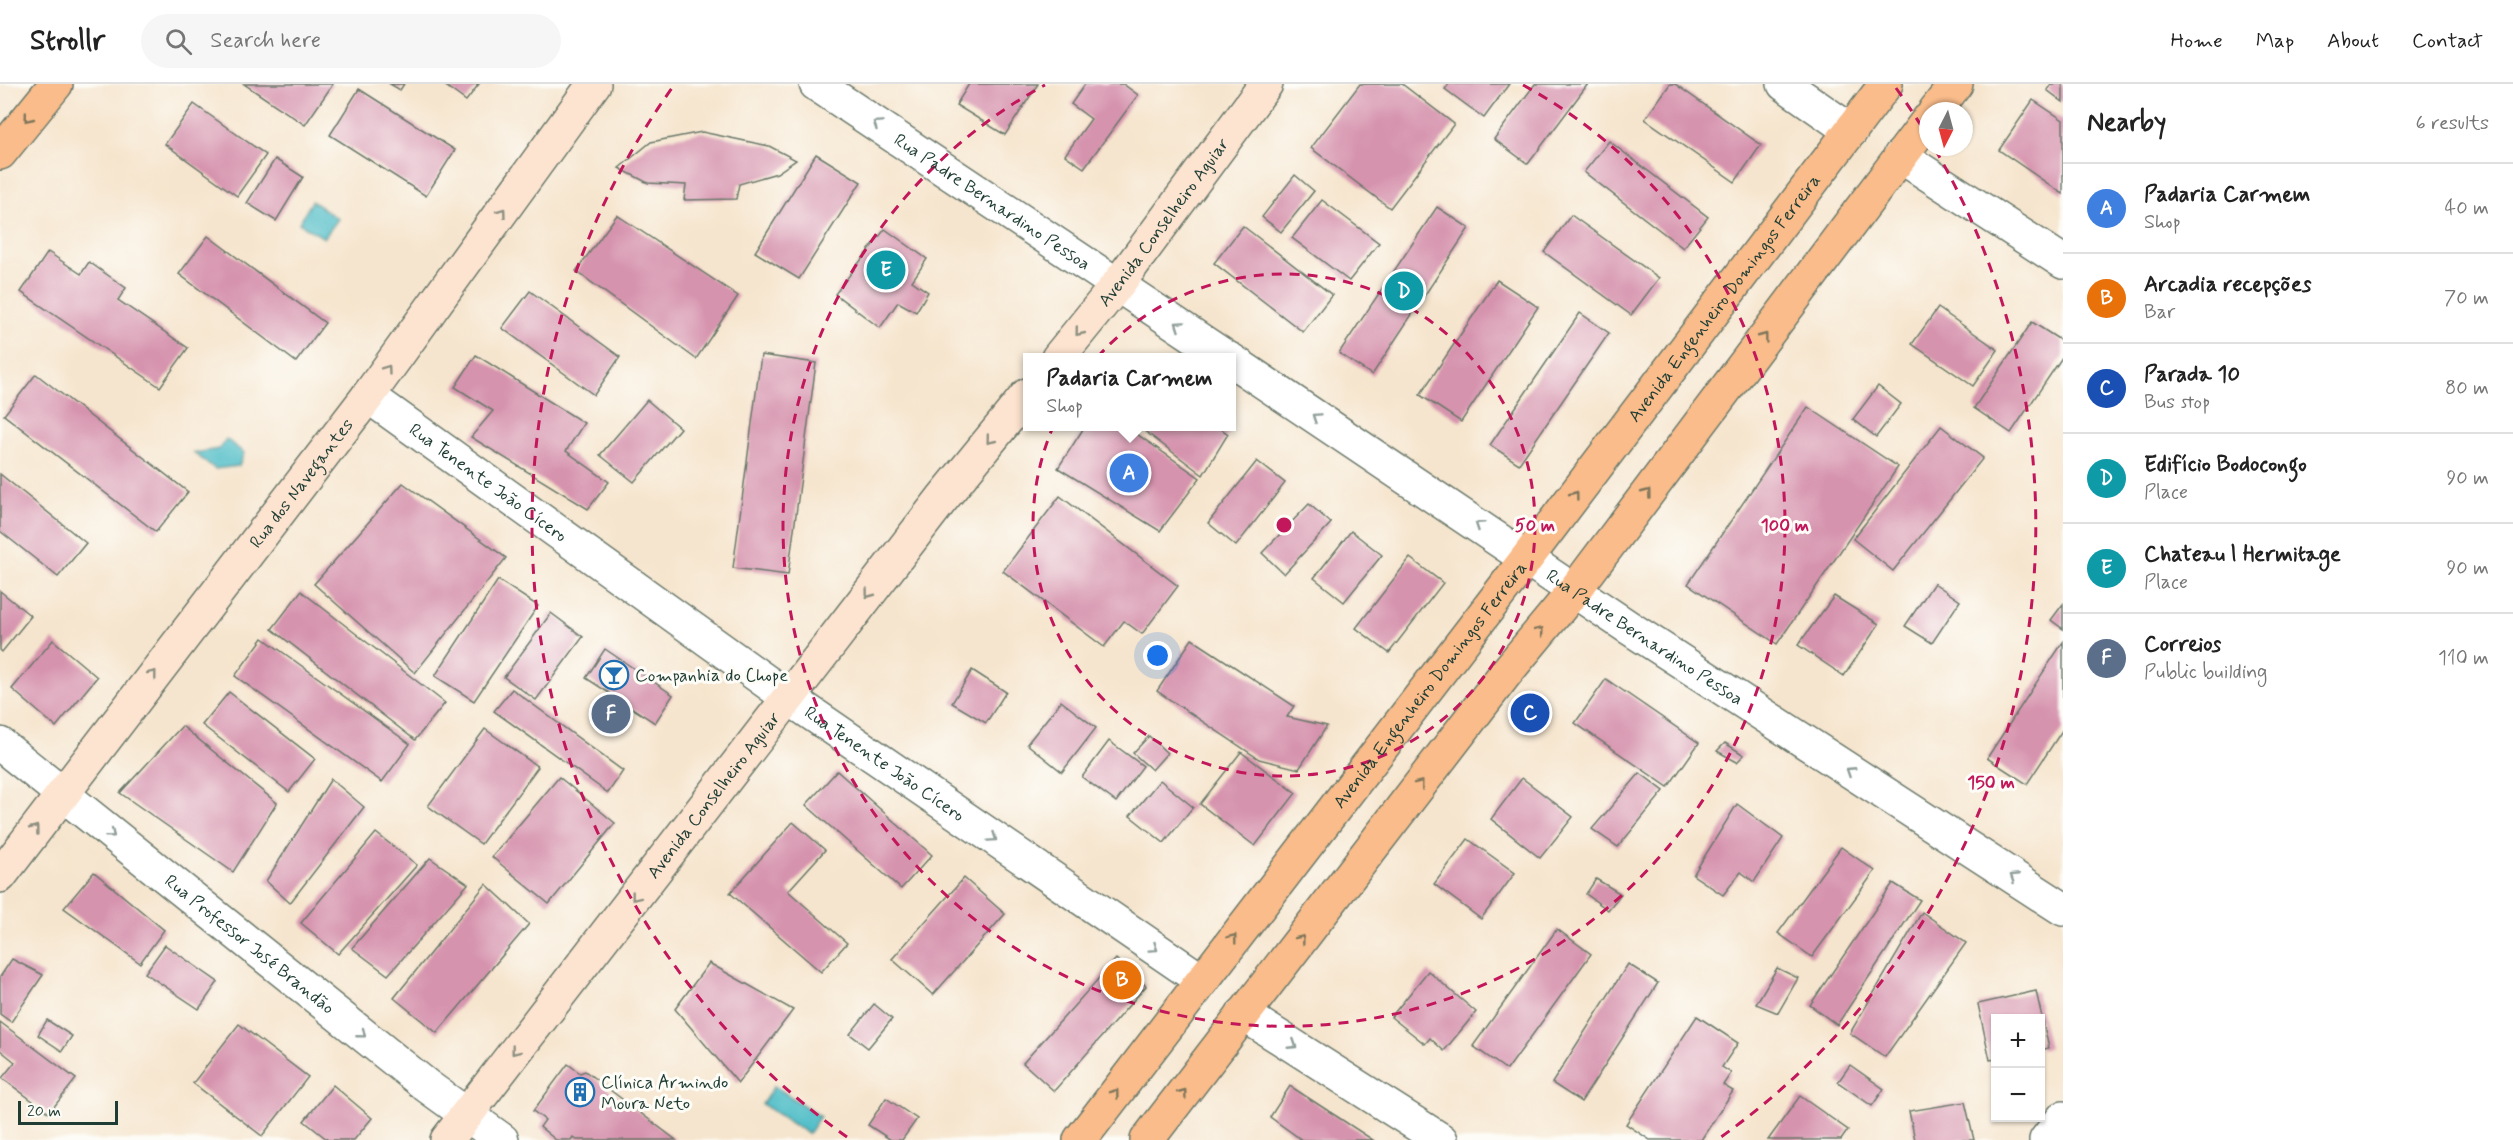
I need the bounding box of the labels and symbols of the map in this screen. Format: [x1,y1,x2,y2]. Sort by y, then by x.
north arrow [1919,102,1973,156]
one-way arrow [24,111,35,122]
one-way arrow [872,120,883,131]
street label: Rua Padre Bernardino Pessoa [889,128,1095,277]
street label: Avenida Conselheiro Aguiar [1093,133,1235,312]
street label: Avenida Engenheiro Domingos Ferreira [1623,170,1826,428]
one-way arrow [495,207,506,218]
pin: E [866,248,906,292]
pin: D [1384,268,1424,314]
one-way arrow [1175,321,1186,332]
one-way arrow [1075,325,1086,336]
one-way arrow [1757,333,1768,344]
one-way arrow [380,365,391,376]
one-way arrow [1312,413,1323,424]
street label: Rua dos Navegantes [244,414,359,554]
street label: Rua Tenente João Cícero [404,418,572,548]
one-way arrow [986,433,997,444]
pin: A [1110,450,1148,496]
one-way arrow [1640,489,1651,500]
one-way arrow [1568,491,1579,502]
text: 50 m [1515,514,1555,538]
text: 100 m [1761,514,1809,538]
centre of rings [1274,515,1294,535]
one-way arrow [1474,522,1485,533]
street label: Avenida Engenheiro Domingos Ferreira [1328,557,1533,814]
street label: Rua Padre Bernardino Pessoa [1541,564,1747,711]
one-way arrow [866,587,877,598]
one-way arrow [1533,627,1544,638]
your location [1143,641,1172,670]
bar icon: Companhia do Chope [598,659,630,691]
place label: Companhia do Chope [635,664,788,688]
one-way arrow [146,670,157,681]
pin: C [1510,690,1550,736]
pin: F [592,692,630,736]
street label: Rua Tenente João Cícero [799,701,969,828]
street label: Avenida Conselheiro Aguiar [642,707,787,884]
one-way arrow [1846,767,1857,778]
text: 150 m [1967,771,2015,795]
one-way arrow [1413,780,1424,791]
one-way arrow [28,824,39,835]
one-way arrow [104,826,115,837]
one-way arrow [987,831,998,842]
street label: Rua Professor José Brandão [159,869,339,1020]
one-way arrow [2010,873,2020,885]
one-way arrow [631,891,642,902]
one-way arrow [1226,934,1237,945]
one-way arrow [1294,934,1305,945]
one-way arrow [1148,941,1159,952]
pin: B [1102,958,1142,1002]
one-way arrow [355,1026,366,1037]
one-way arrow [1286,1038,1297,1049]
one-way arrow [511,1045,522,1056]
place label: Clínica Armindo Moura Neto [601,1071,728,1116]
building icon: Clínica Armindo Moura Neto [564,1076,596,1108]
one-way arrow [1108,1089,1119,1100]
one-way arrow [1175,1089,1186,1100]
scale bar [18,1098,118,1126]

